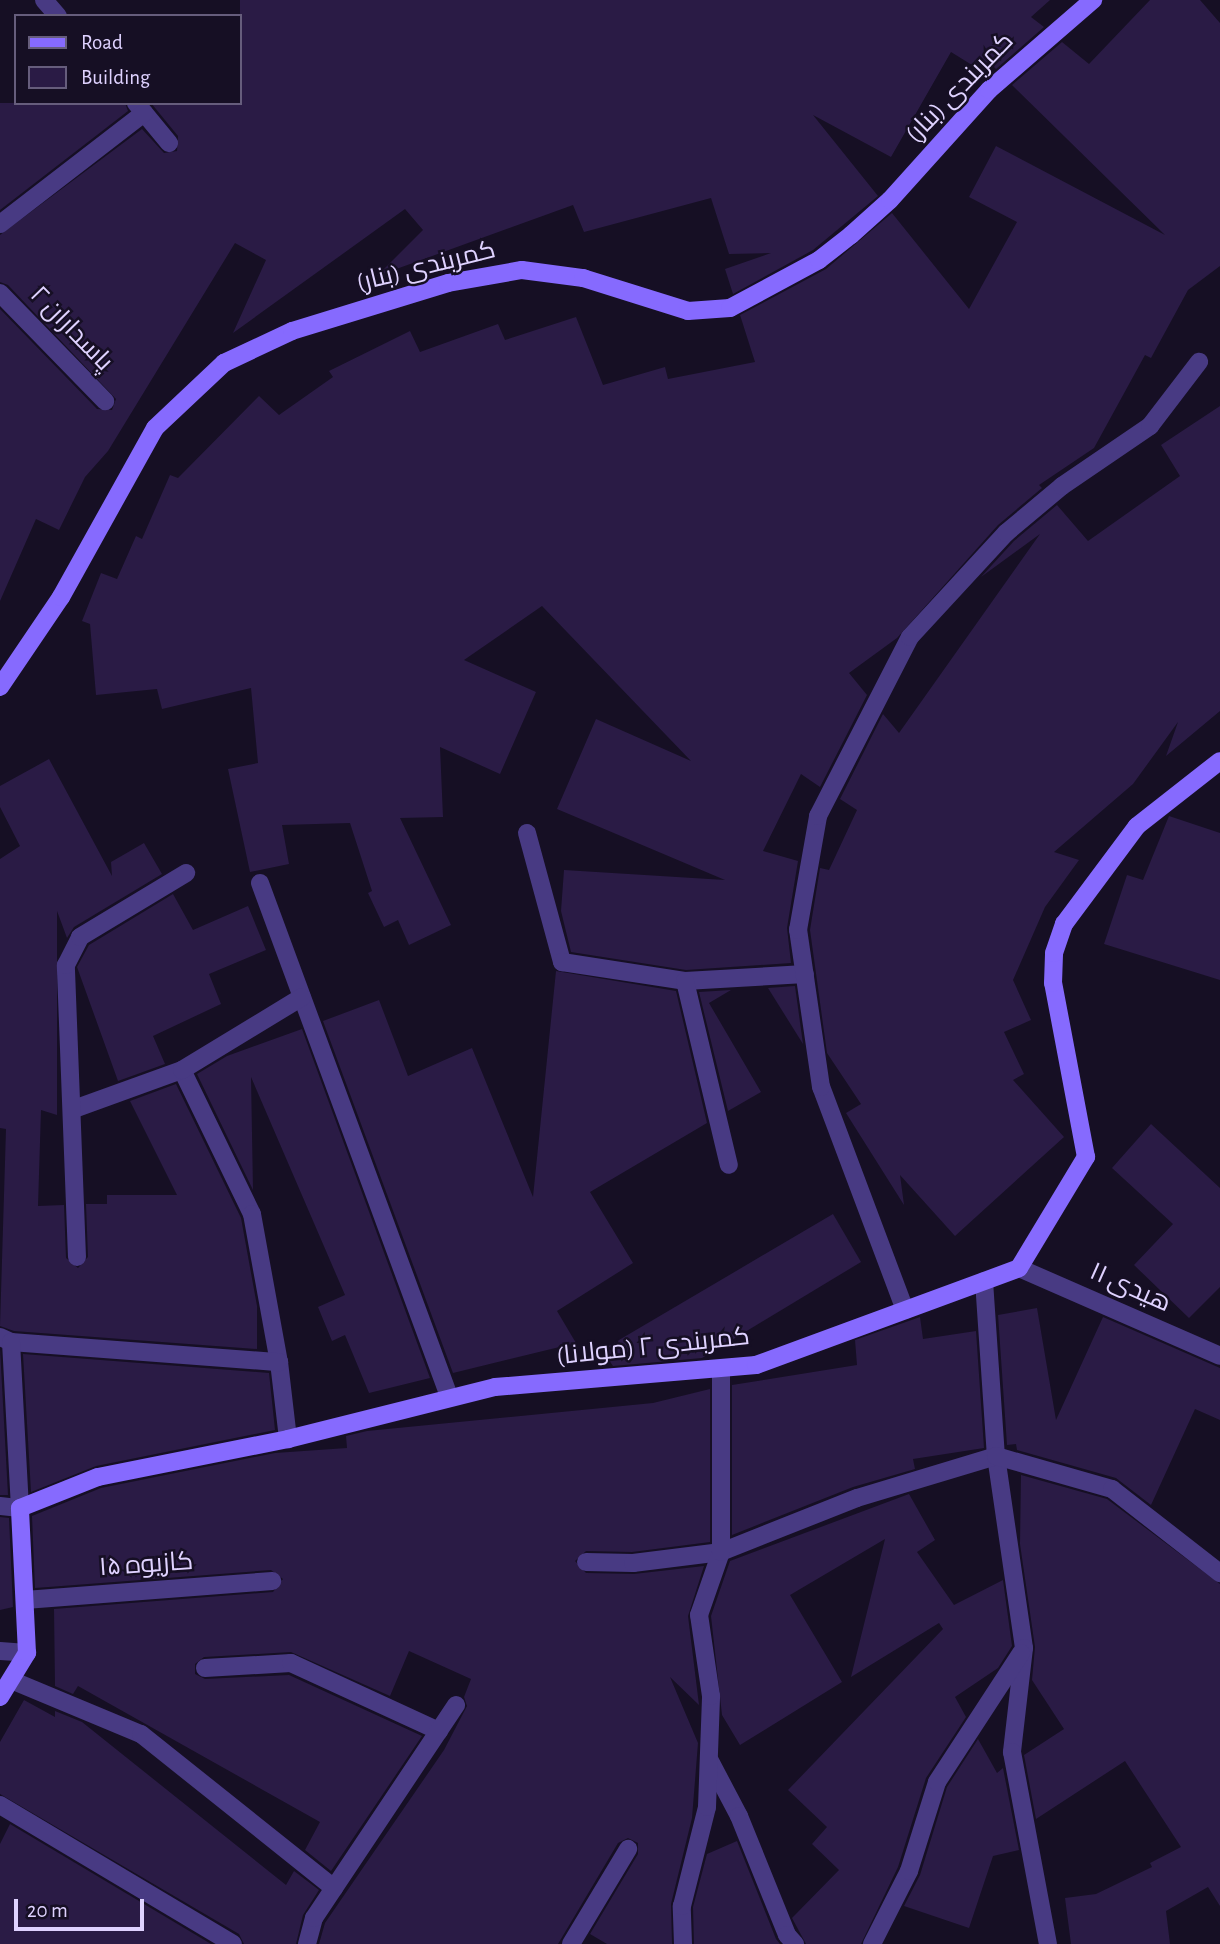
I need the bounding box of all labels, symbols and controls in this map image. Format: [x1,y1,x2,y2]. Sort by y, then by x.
legend [14,14,242,105]
street label: کمربندی (بنار) [899,26,1021,150]
text: Road [81,32,123,53]
text: Building [81,67,150,88]
street label: کمربندی (بنار) [353,235,499,299]
street label: پاسداران ۲ [23,280,119,378]
street label: هیدی ۱۱ [1084,1256,1176,1320]
street label: کمربندی ۲ (مولانا) [555,1321,751,1373]
street label: کازیوه ۱۵ [98,1546,194,1584]
scale bar [18,1884,147,1928]
text: 20 m [27,1900,68,1921]

